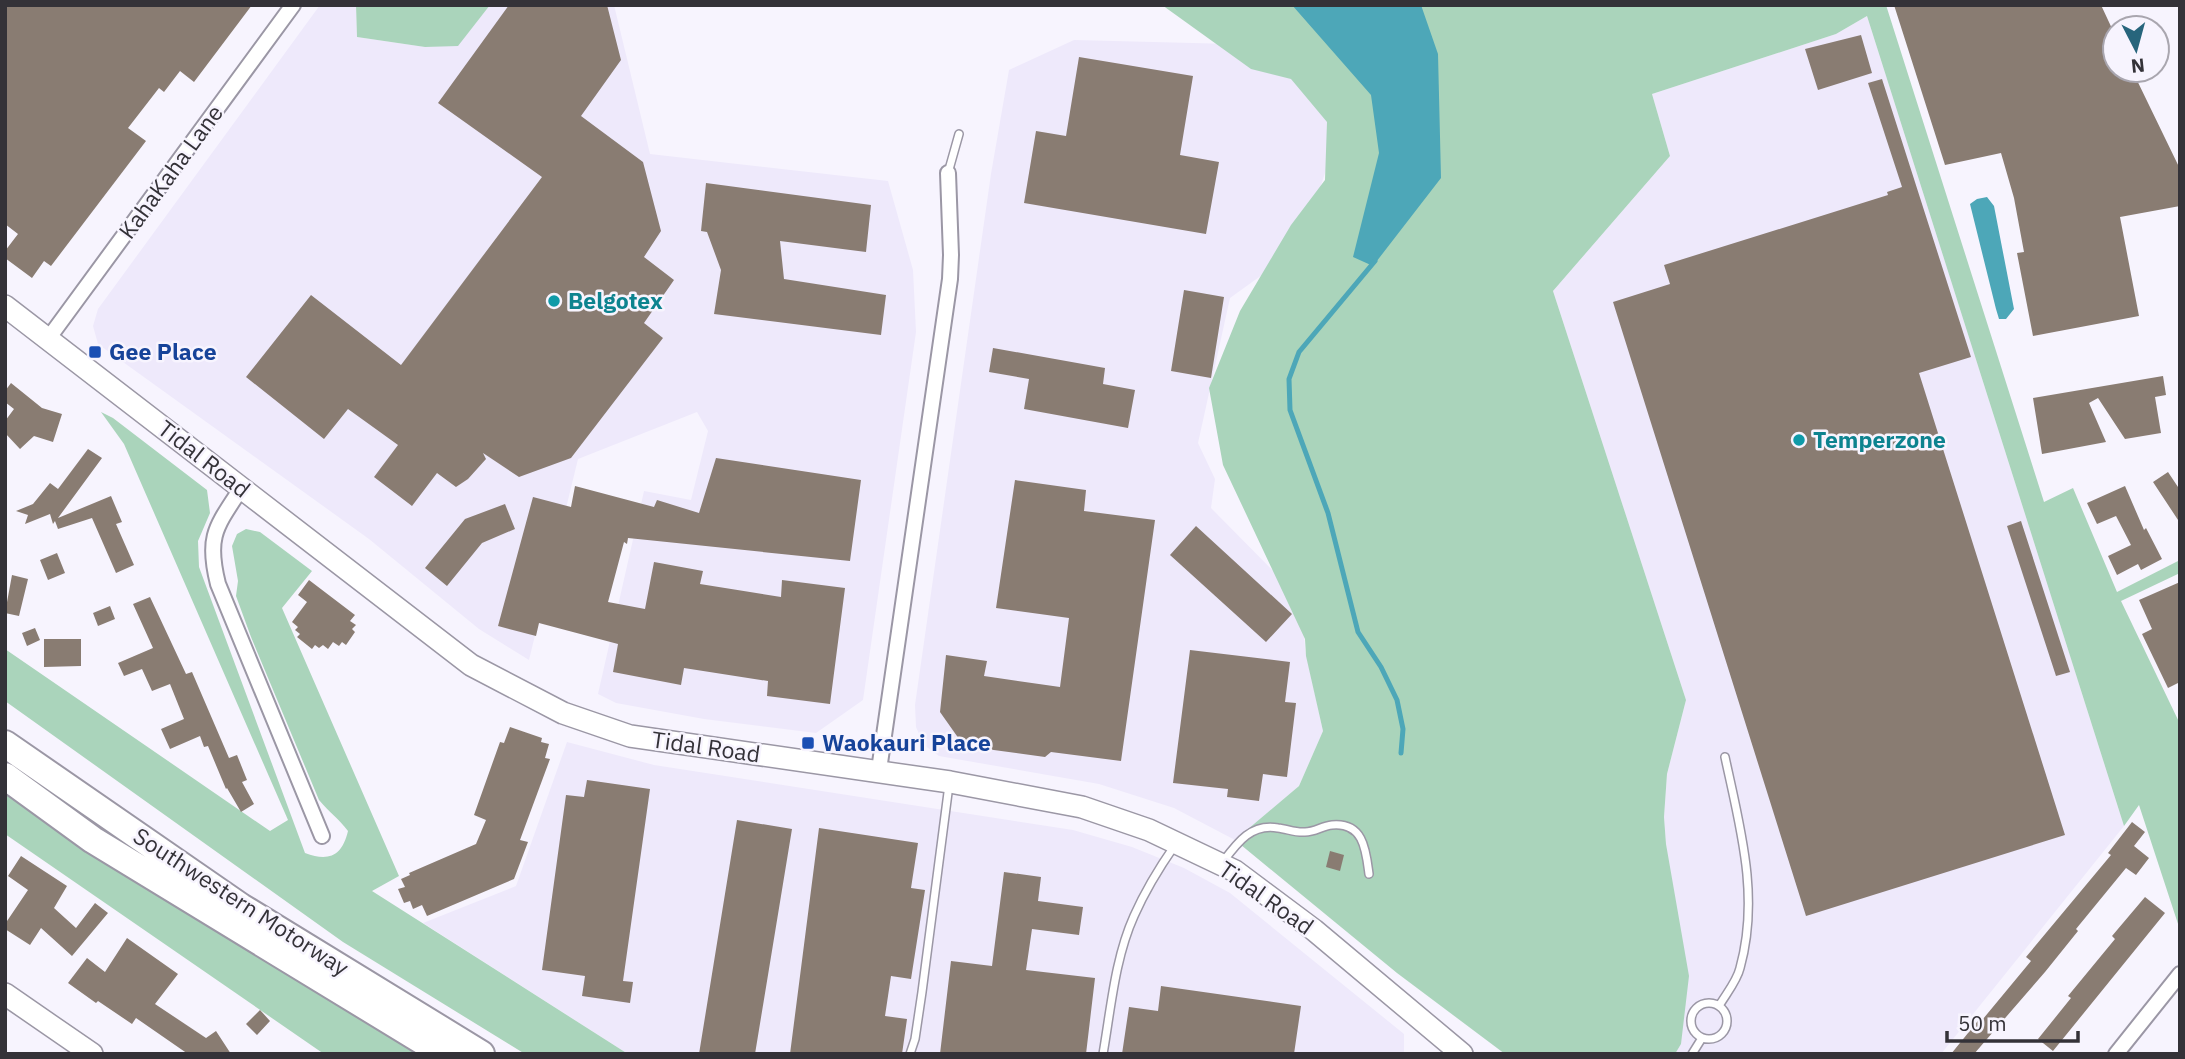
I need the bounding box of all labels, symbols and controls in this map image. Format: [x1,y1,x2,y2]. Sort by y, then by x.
north arrow [2101,14,2171,84]
text: N [2130,53,2146,79]
street label: KahaKaha Lane [111,98,229,244]
place label: Belgotex [568,285,663,315]
marker: Belgotex [546,293,562,309]
place label: Gee Place [109,336,217,366]
marker: Gee Place [87,344,103,360]
street label: Tidal Road [152,413,257,504]
place label: Temperzone [1813,424,1946,454]
marker: Temperzone [1791,432,1807,448]
street label: Tidal Road [650,724,762,768]
place label: Waokauri Place [822,727,991,757]
marker: Waokauri Place [800,735,816,751]
street label: Southwestern Motorway [128,820,355,982]
street label: Tidal Road [1213,854,1320,941]
scale bar [1947,1000,2078,1044]
text: 50 m [1958,1009,2007,1037]

